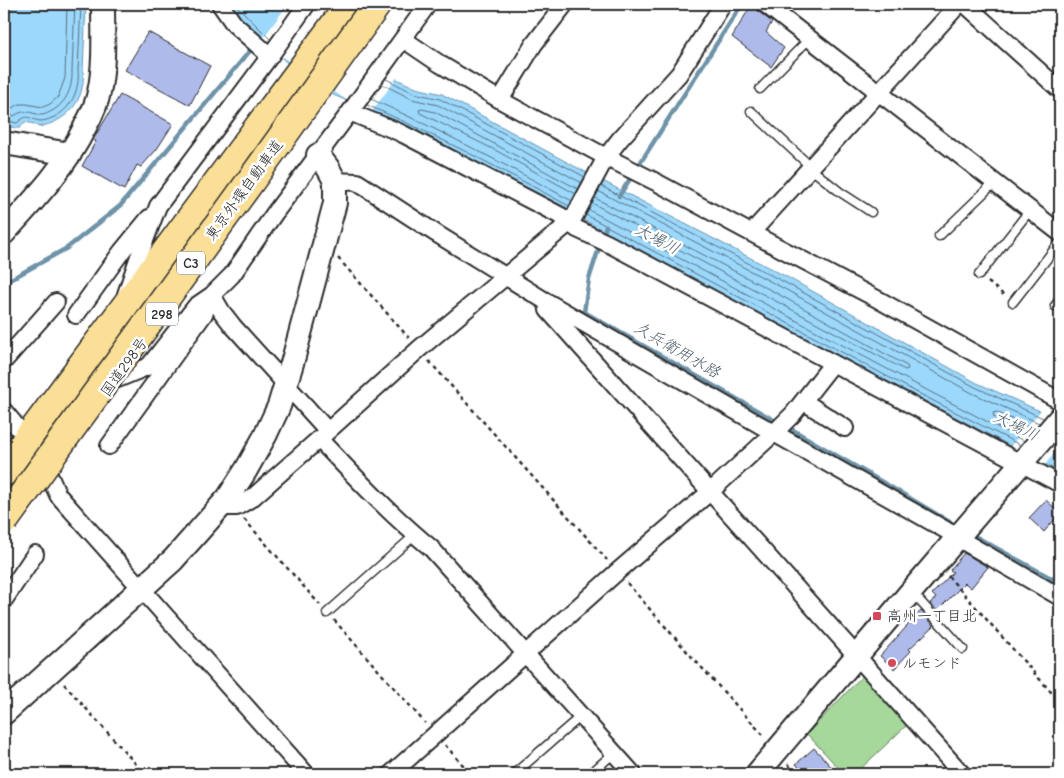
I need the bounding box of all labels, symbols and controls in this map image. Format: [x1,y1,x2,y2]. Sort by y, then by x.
street label: 東京外環自動車道 [201,136,287,244]
water label: 大場川 [632,220,682,258]
road number: C3 [177,252,205,274]
road number: 298 [146,302,178,326]
water label: 久兵衛用水路 [631,318,724,382]
street label: 国道298号 [97,334,151,400]
water label: 大場川 [990,407,1042,445]
place label: 高州一丁目北 [887,607,977,625]
marker: 高州一丁目北 [871,610,883,622]
place label: ルモンド [902,654,962,672]
marker: ルモンド [886,657,898,669]

